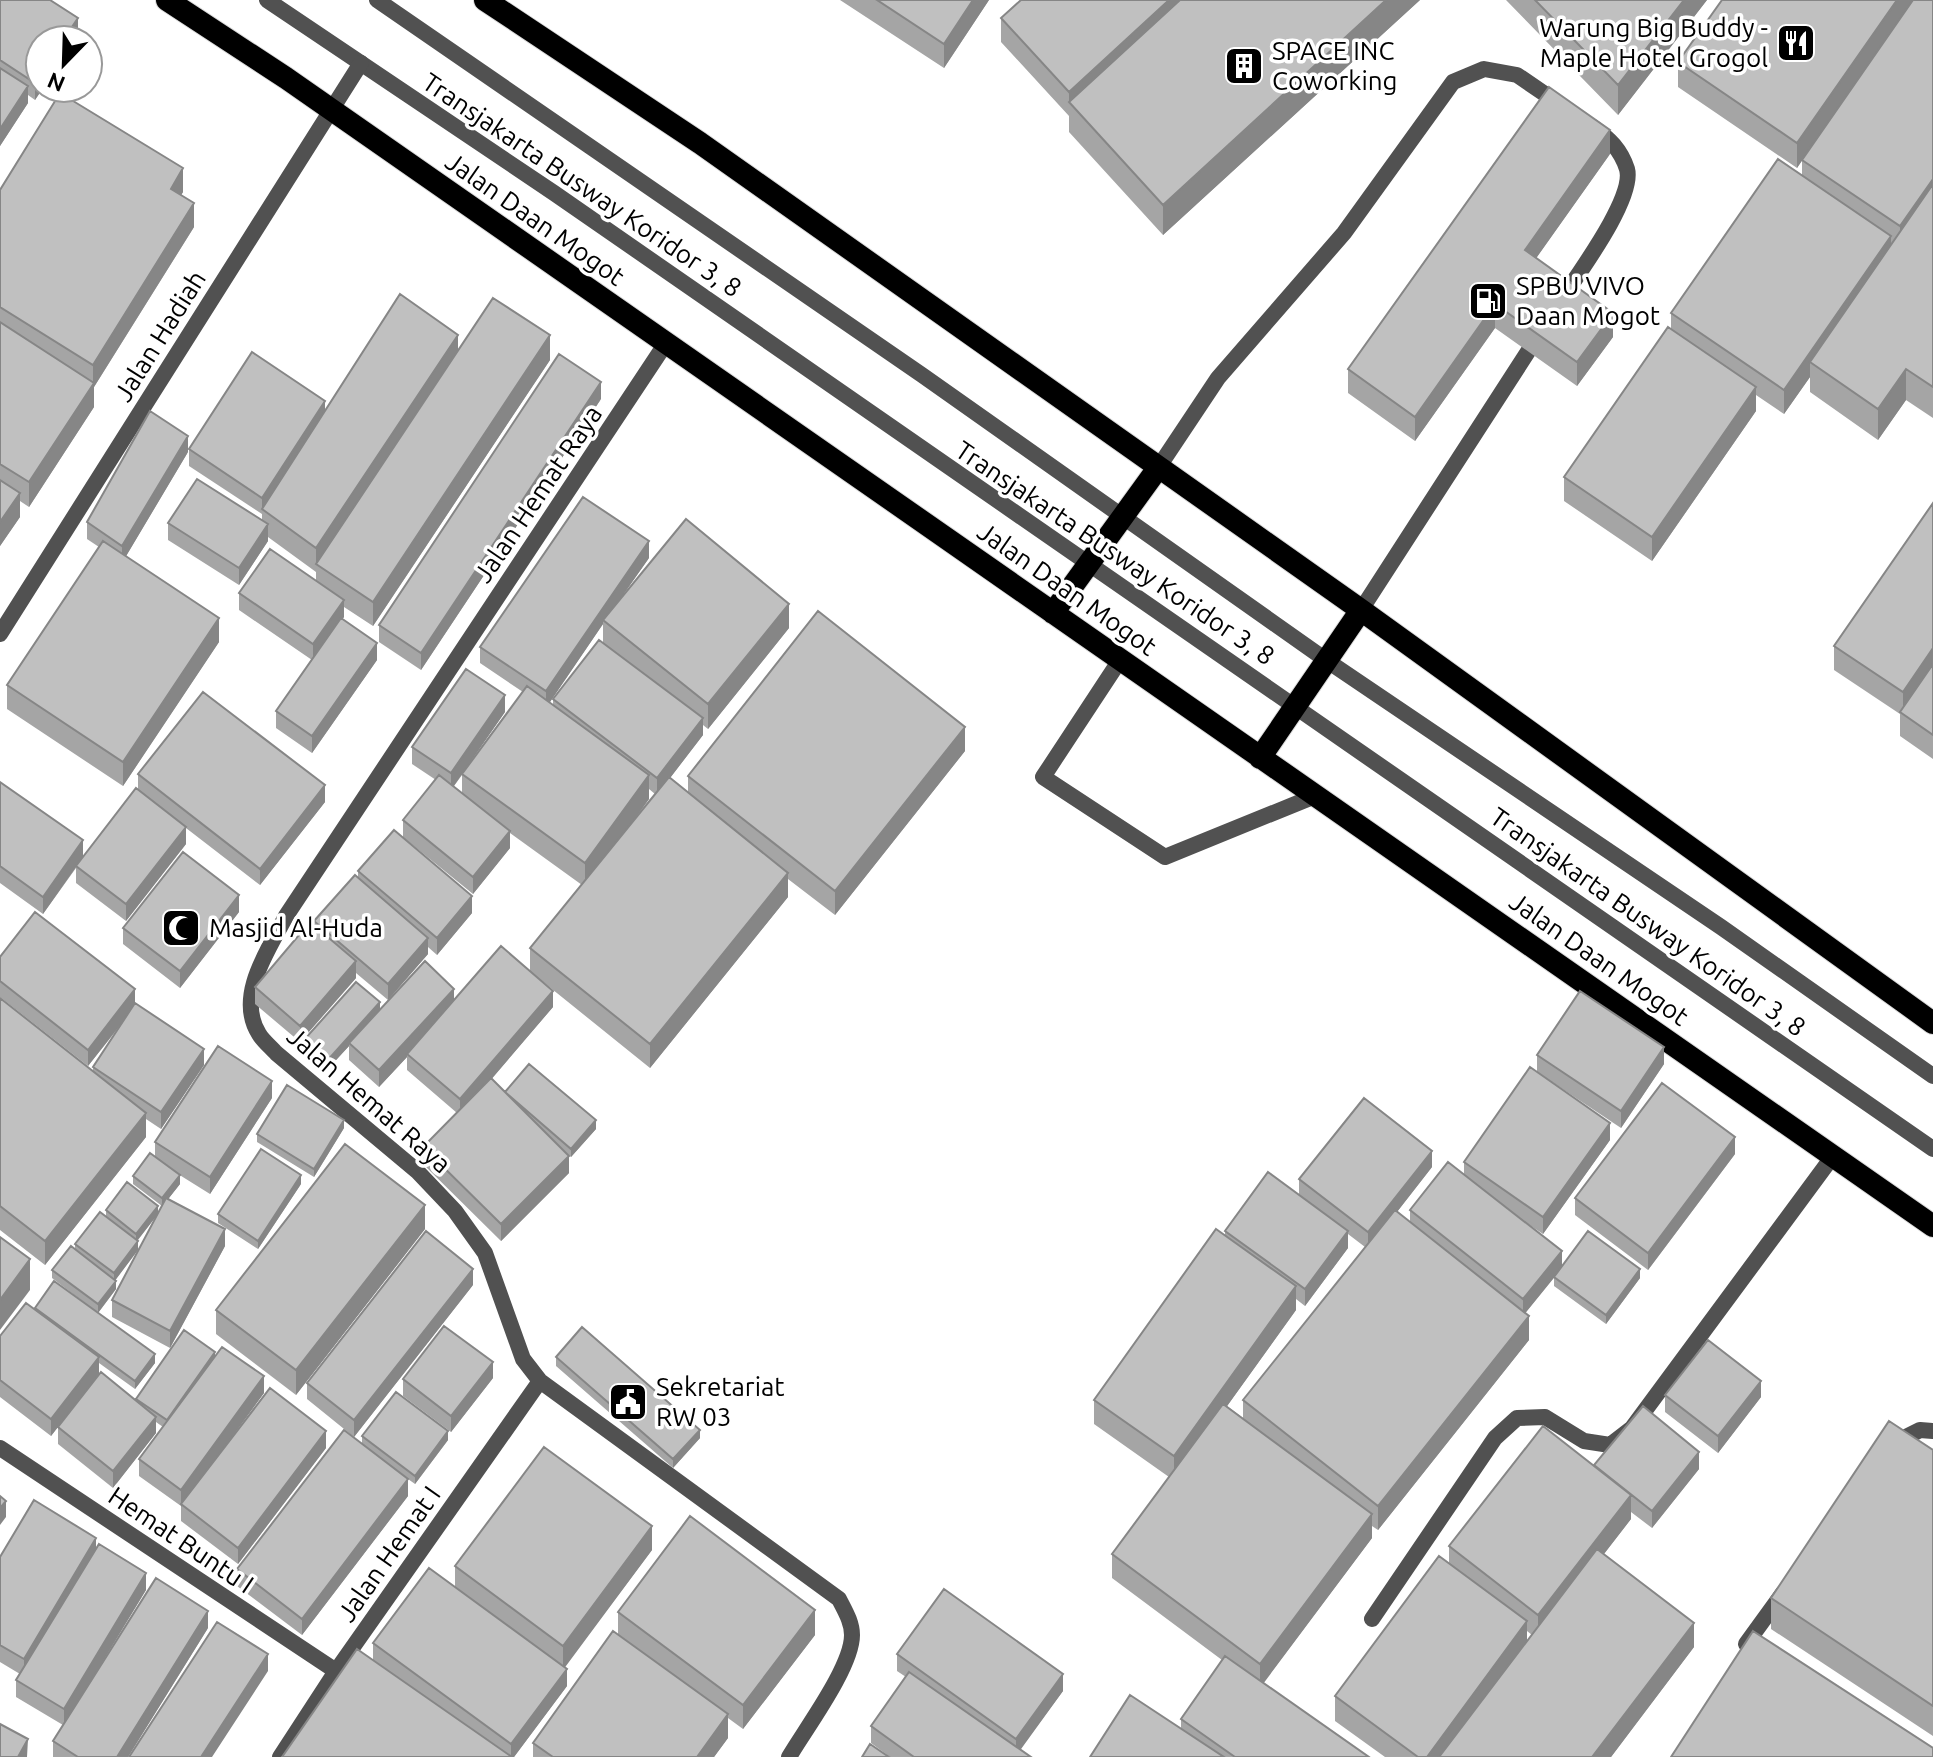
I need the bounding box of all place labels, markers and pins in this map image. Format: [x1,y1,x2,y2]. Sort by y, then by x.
place label: Warung Big Buddy - Maple Hotel Grogol [1539,13,1768,72]
restaurant icon: Warung Big Buddy - Maple Hotel Grogol [1775,22,1817,64]
place label: SPACE INC Coworking [1272,36,1398,95]
building icon: SPACE INC Coworking [1223,45,1265,87]
place label: SPBU VIVO Daan Mogot [1516,271,1660,330]
fuel station icon: SPBU VIVO Daan Mogot [1467,280,1509,322]
mosque icon: Masjid Al-Huda [160,907,202,949]
place label: Masjid Al-Huda [209,913,383,942]
place label: Sekretariat RW 03 [656,1372,785,1431]
public building icon: Sekretariat RW 03 [607,1381,649,1423]

